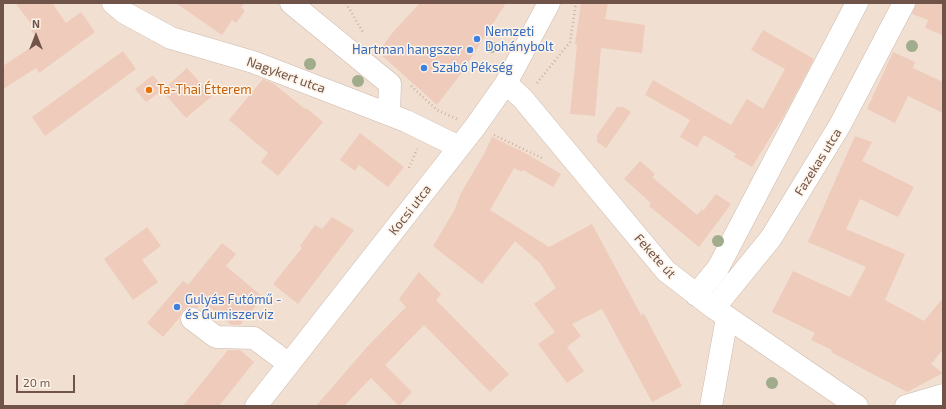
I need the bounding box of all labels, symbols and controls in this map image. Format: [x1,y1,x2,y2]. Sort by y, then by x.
north arrow [16,16,56,56]
text: N [32,17,40,30]
place label: Nemzeti Dohánybolt [485,24,554,55]
marker: Nemzeti Dohánybolt [472,34,482,44]
place label: Hartman hangszer [352,42,462,58]
marker: Hartman hangszer [465,45,475,55]
street label: Nagykert utca [244,54,328,96]
place label: Szabó Pékség [432,60,513,76]
marker: Szabó Pékség [419,63,429,73]
place label: Ta-Thai Étterem [157,82,252,98]
marker: Ta-Thai Étterem [144,85,154,95]
street label: Fazekas utca [791,125,845,199]
street label: Kocsi utca [385,182,435,238]
street label: Fekete út [631,231,679,281]
place label: Gulyás Futómű - és Gumiszerviz [185,292,282,323]
marker: Gulyás Futómű - és Gumiszerviz [172,302,182,312]
scale bar [18,367,77,393]
text: 20 m [23,375,50,389]

